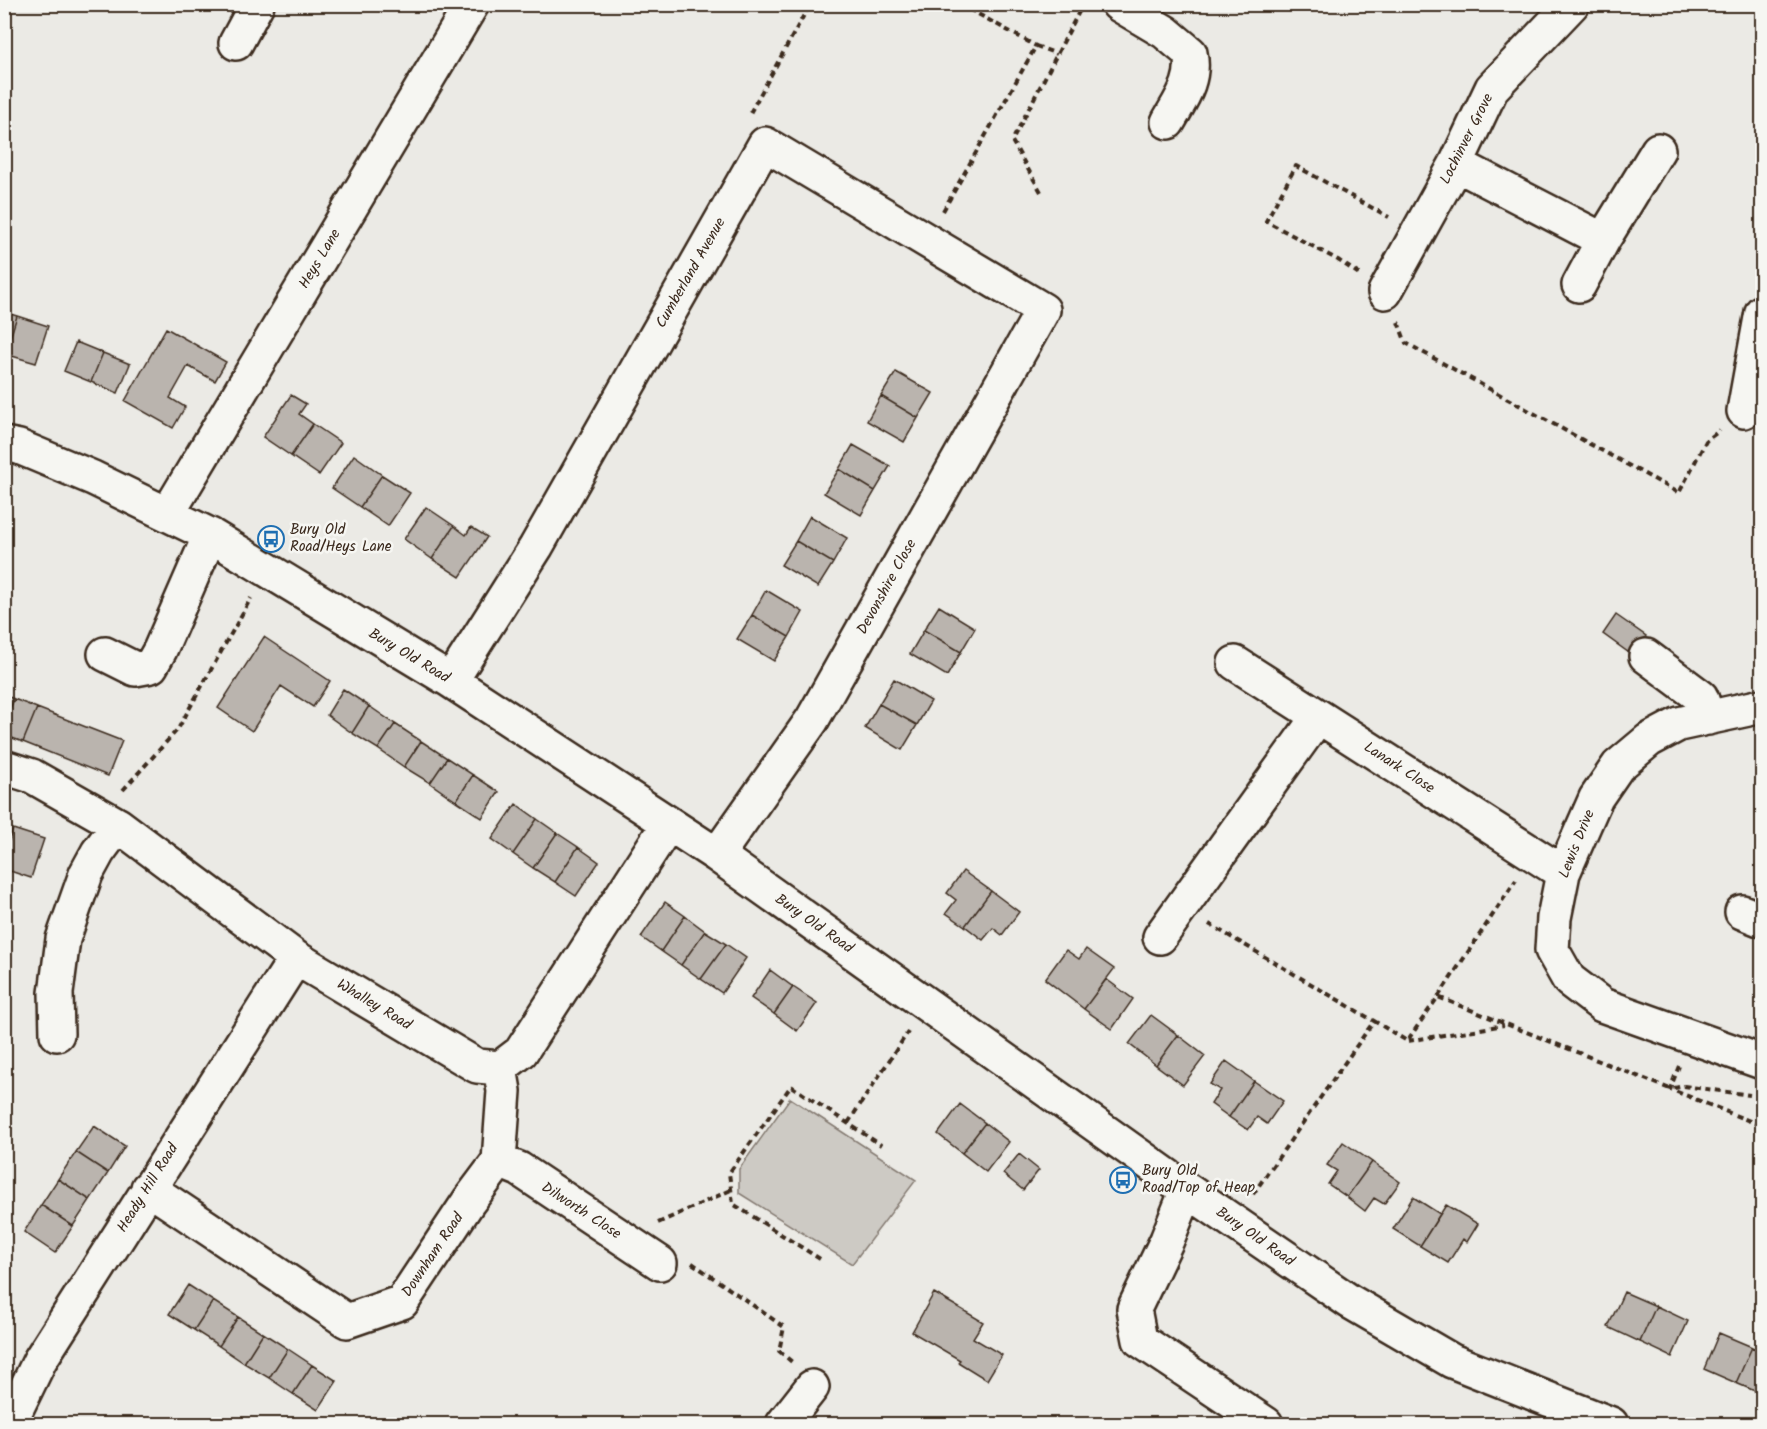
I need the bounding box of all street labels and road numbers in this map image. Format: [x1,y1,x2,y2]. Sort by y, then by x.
street label: Lochinver Grove [1434,89,1500,189]
street label: Cumberland Avenue [650,213,733,333]
street label: Heys Lane [293,224,347,294]
street label: Devonshire Close [851,535,923,639]
street label: Bury Old Road [364,622,455,690]
street label: Lanark Close [1359,736,1440,800]
street label: Lewis Drive [1552,806,1602,882]
street label: Bury Old Road [770,888,859,960]
street label: Whalley Road [332,973,417,1037]
street label: Heady Hill Road [111,1138,185,1237]
street label: Dilworth Close [536,1176,626,1246]
street label: Bury Old Road [1211,1201,1300,1273]
street label: Downham Road [396,1207,471,1302]

